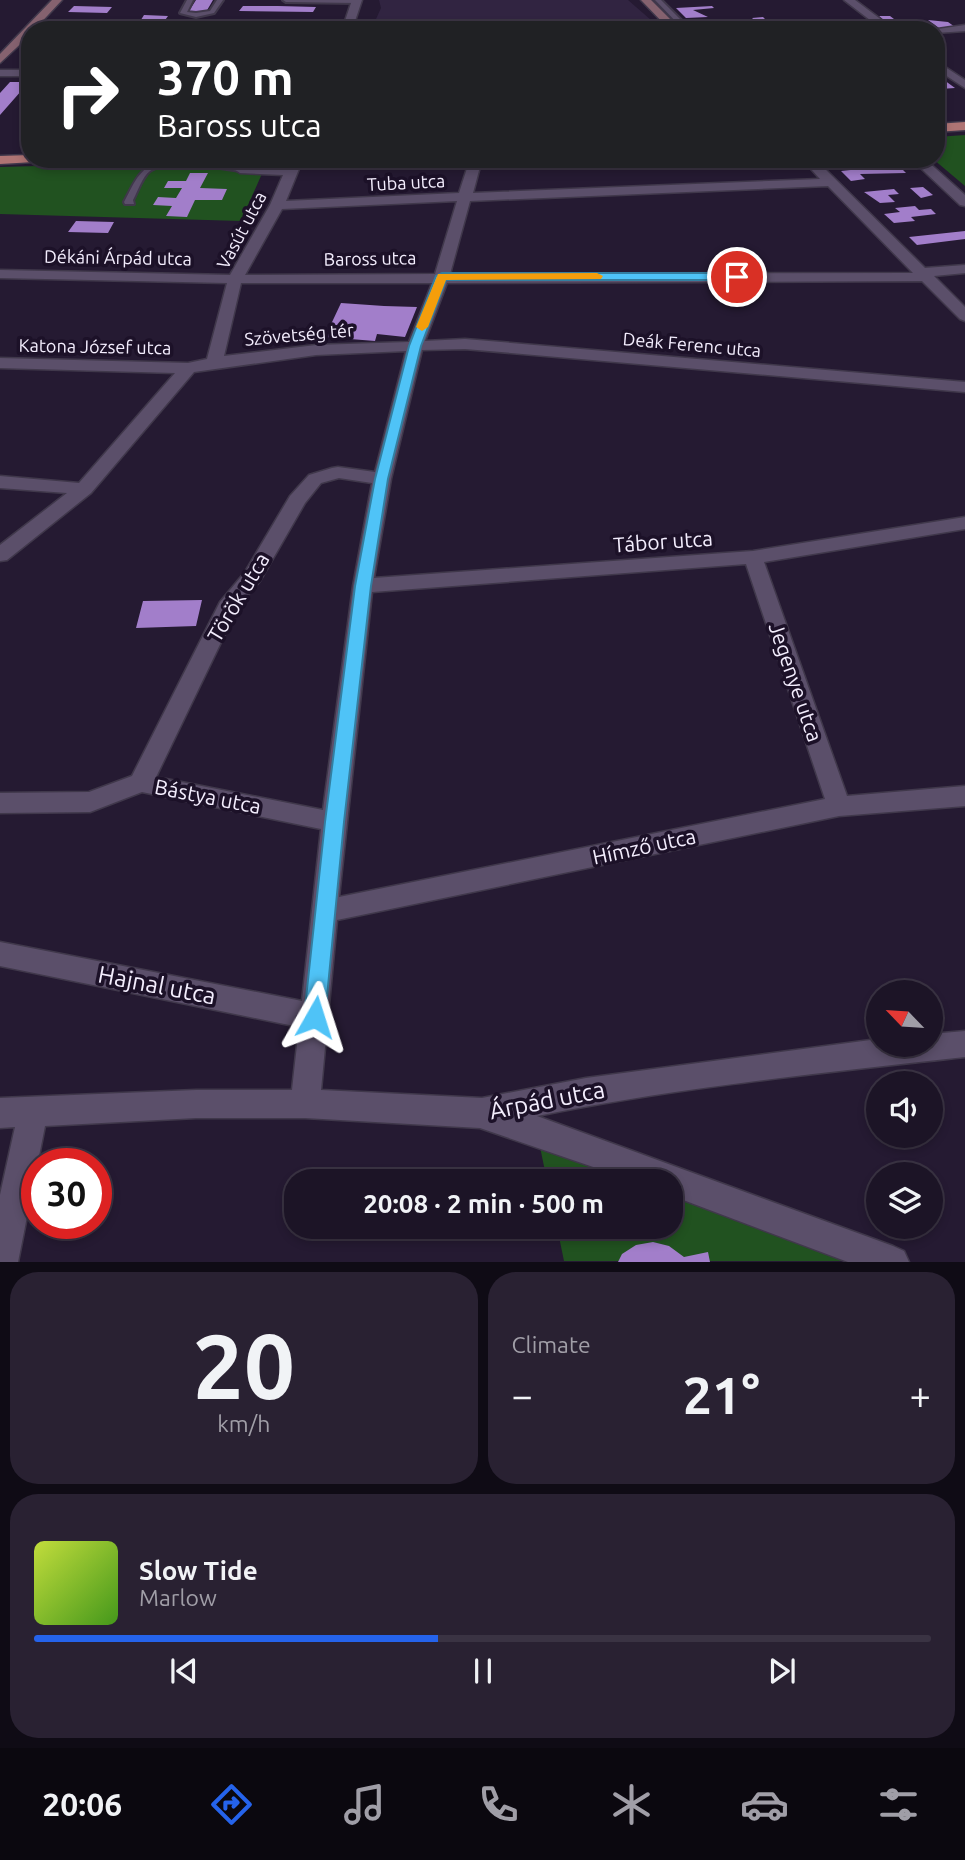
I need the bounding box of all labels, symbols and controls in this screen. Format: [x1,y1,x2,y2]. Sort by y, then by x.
icon: right [42,49,133,140]
text: 370 m [157,49,294,104]
text: Baross utca [157,107,322,143]
street label: Tuba utca [366,170,446,194]
street label: Vasút utca [212,188,270,272]
street label: Dékáni Árpád utca [44,245,192,268]
street label: Baross utca [324,247,416,269]
pin [707,247,767,307]
icon: arrive [718,258,756,296]
street label: Szövetség tér [243,319,355,349]
street label: Deák Ferenc utca [622,328,762,360]
street label: Katona József utca [19,335,171,357]
street label: Tábor utca [612,526,714,556]
street label: Török utca [202,548,274,646]
street label: Jegenye utca [764,619,828,745]
street label: Bástya utca [153,774,263,818]
street label: Hímző utca [590,823,698,869]
street label: Hajnal utca [96,960,218,1010]
position arrow [278,980,352,1054]
north arrow [866,980,943,1057]
map controls [866,980,943,1239]
button: sound [866,1071,943,1148]
street label: Árpád utca [487,1075,607,1124]
speed limit sign: 30 [21,1148,112,1239]
button: layers [866,1162,943,1239]
text: 20:08 · 2 min · 500 m [363,1189,604,1218]
text: 20 [192,1314,295,1416]
text: Climate [512,1332,591,1357]
text: 21° [683,1366,760,1424]
text: − [512,1374,533,1416]
text: + [910,1374,931,1416]
text: km/h [217,1411,270,1436]
text: Slow Tide [139,1556,258,1585]
text: Marlow [139,1585,217,1610]
icon: previous [165,1652,203,1690]
icon: pause [464,1652,502,1690]
icon: next [763,1652,801,1690]
icon: directions [207,1780,256,1829]
icon: music [340,1780,389,1829]
icon: phone [474,1780,523,1829]
icon: climate [607,1780,656,1829]
icon: car [740,1780,789,1829]
icon: filters [874,1780,923,1829]
text: 20:06 [42,1786,122,1822]

